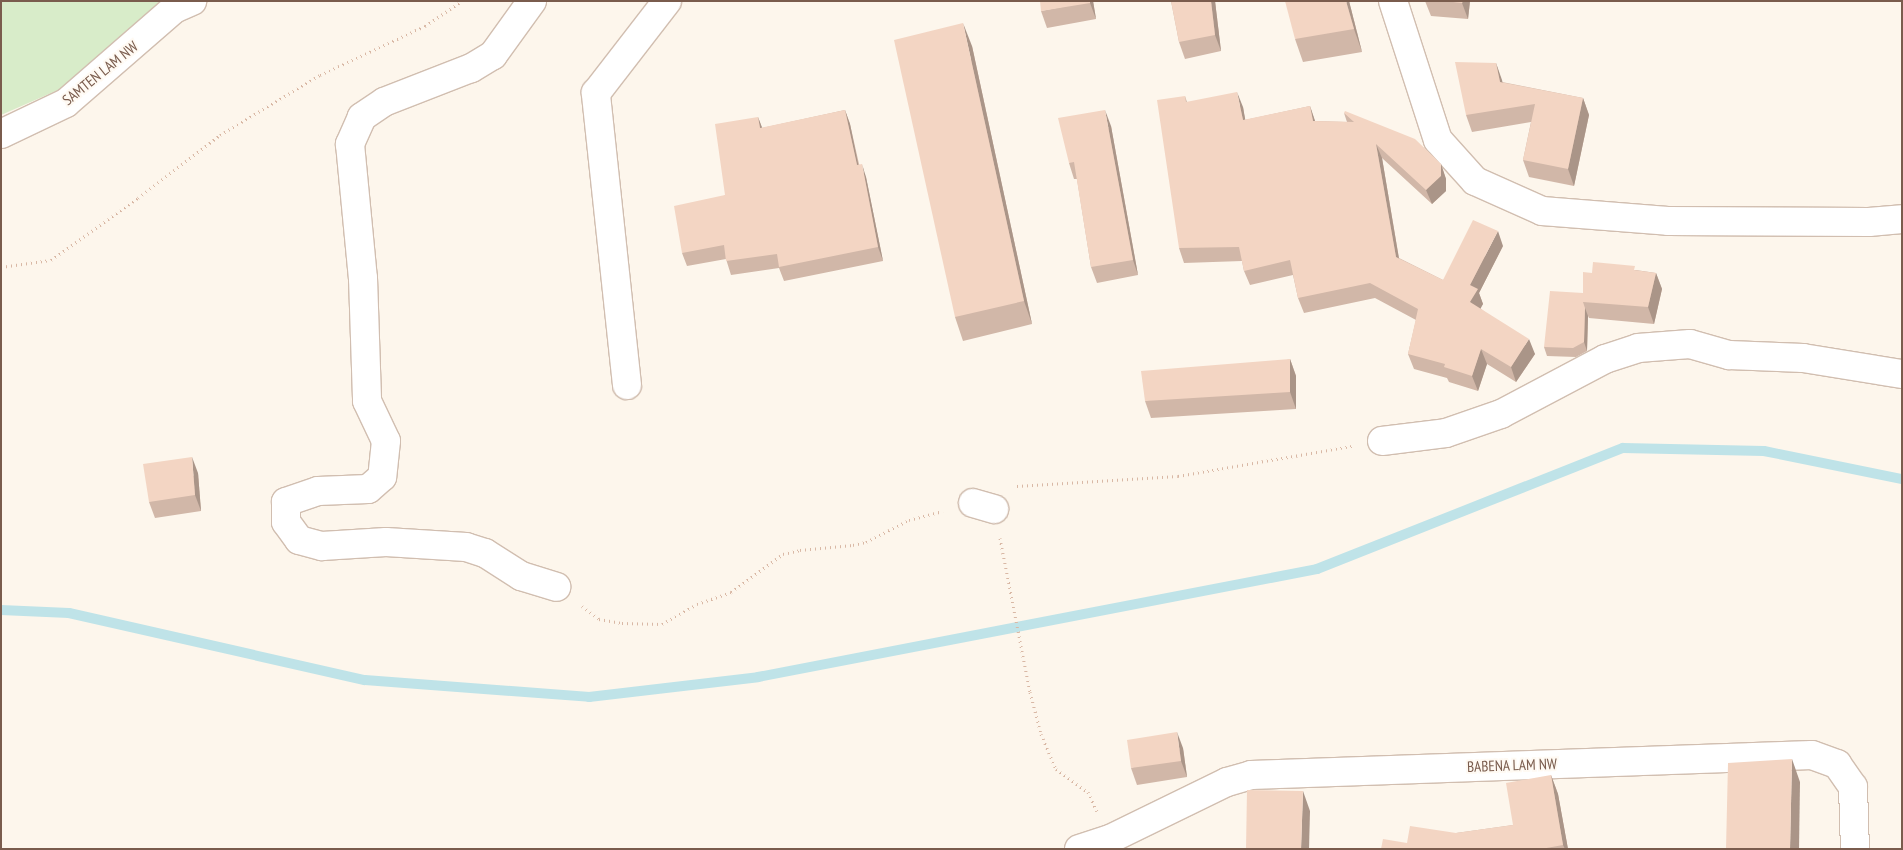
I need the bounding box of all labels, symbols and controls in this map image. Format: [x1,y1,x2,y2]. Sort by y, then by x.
street label: SAMTEN LAM NW [59,37,141,109]
street label: BABENA LAM NW [1467,754,1557,776]

